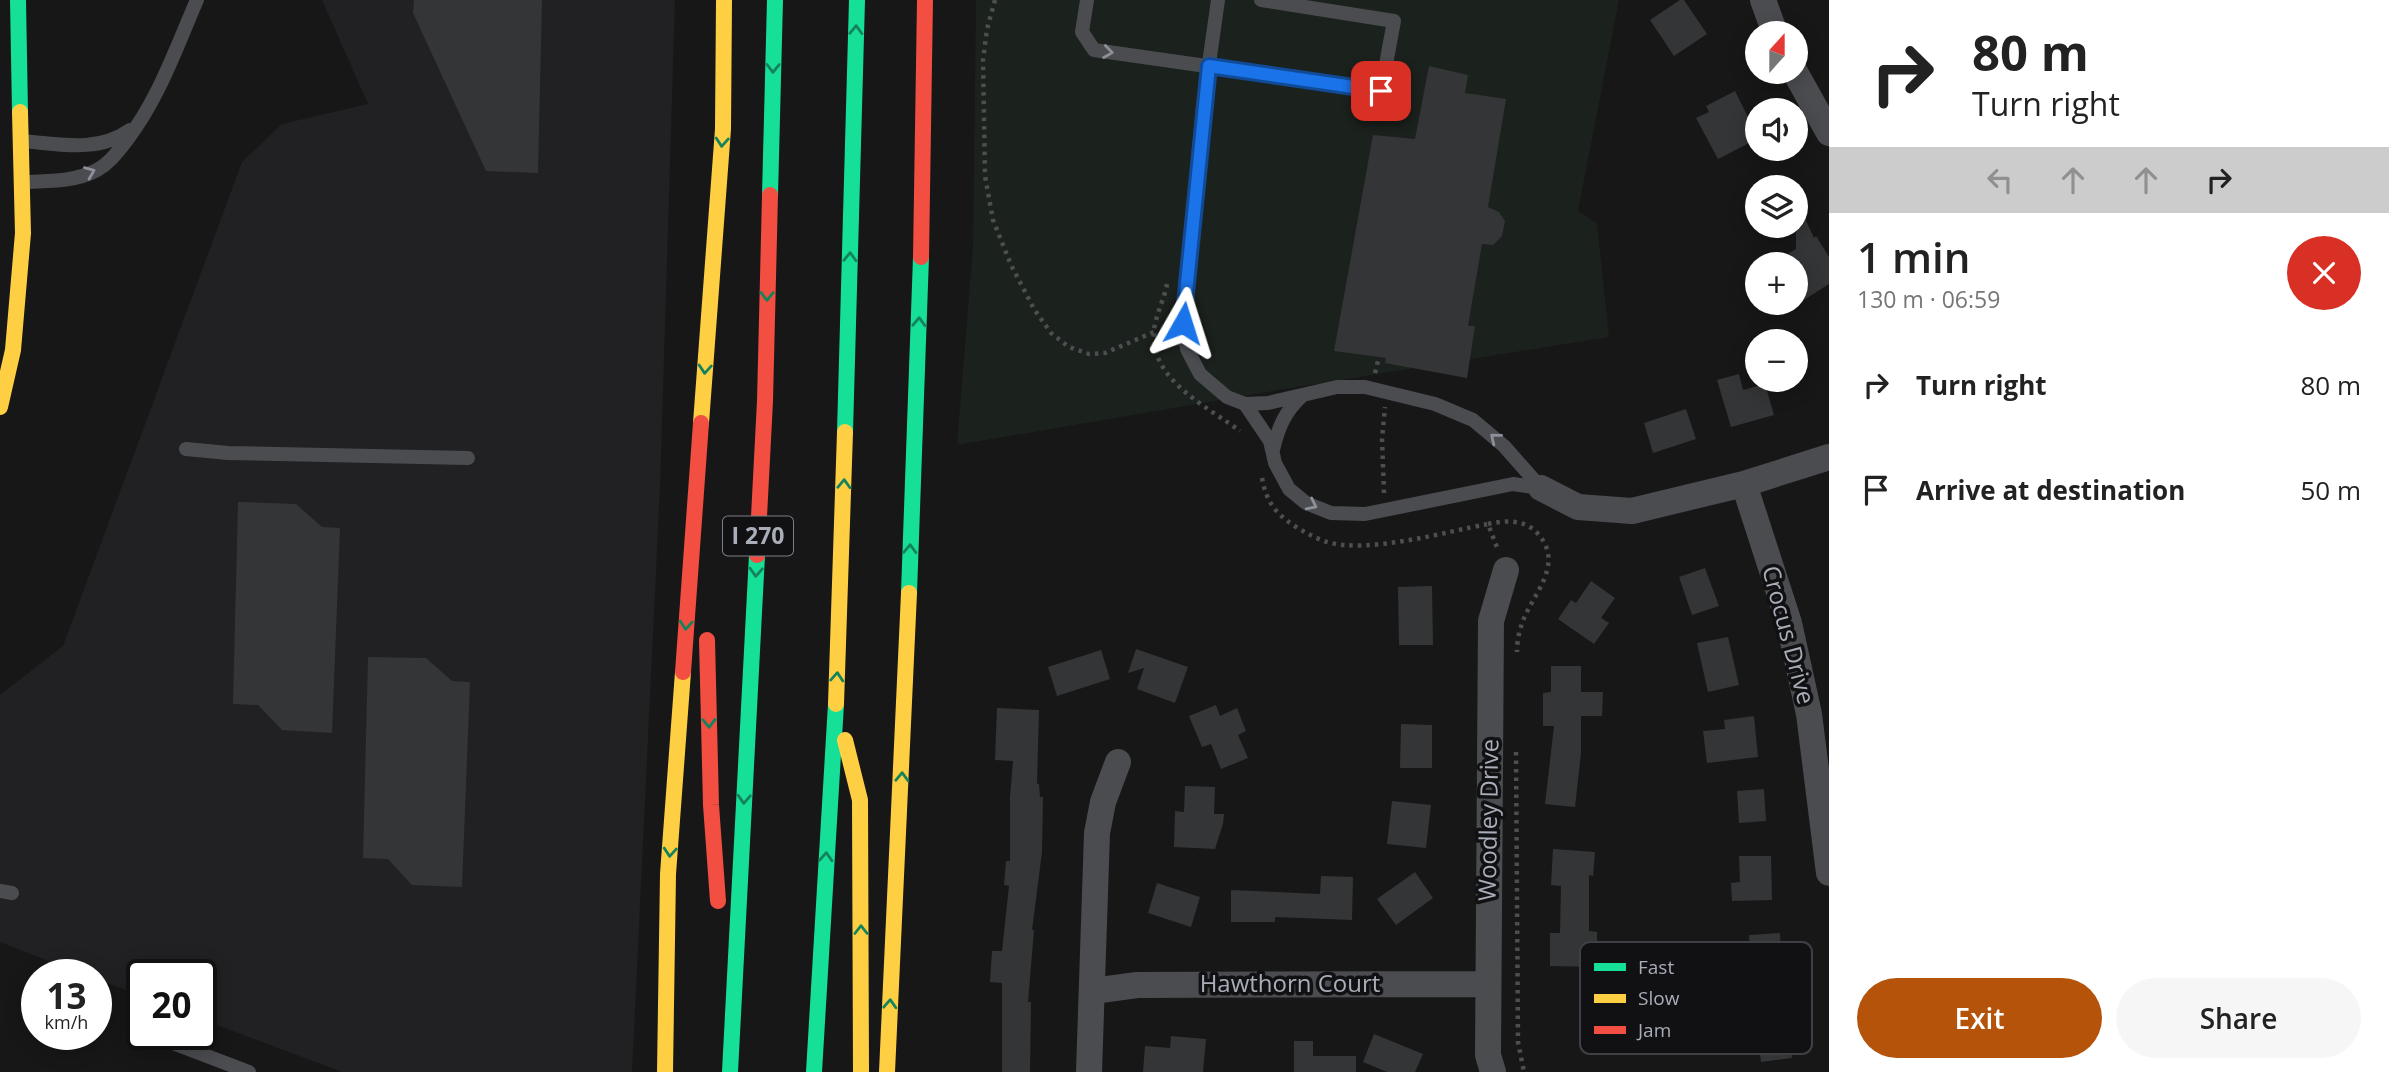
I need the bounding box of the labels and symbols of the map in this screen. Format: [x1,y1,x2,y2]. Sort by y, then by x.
north arrow [1745,21,1808,84]
one-way arrow [849,24,864,35]
one-way arrow [1102,44,1114,59]
pin [1351,61,1411,121]
one-way arrow [765,63,781,74]
one-way arrow [714,136,729,147]
one-way arrow [83,167,95,181]
one-way arrow [842,251,858,262]
position arrow [1146,286,1220,360]
one-way arrow [760,290,775,301]
one-way arrow [911,316,926,327]
one-way arrow [698,363,713,374]
one-way arrow [1490,434,1503,446]
one-way arrow [836,479,851,490]
one-way arrow [1305,496,1318,510]
road number: I 270 [723,516,793,556]
one-way arrow [902,544,917,555]
street label: Crocus Drive [1755,562,1824,707]
one-way arrow [749,567,764,578]
one-way arrow [679,620,694,631]
one-way arrow [829,671,844,682]
one-way arrow [702,718,717,729]
street label: Woodley Drive [1470,739,1505,901]
one-way arrow [894,771,910,781]
one-way arrow [737,794,752,805]
one-way arrow [663,847,678,858]
one-way arrow [819,851,834,862]
one-way arrow [853,925,869,935]
legend [1580,942,1812,1054]
text: Fast [1638,954,1674,980]
speed limit sign: 20 [126,959,217,1050]
street label: Hawthorn Court [1200,966,1380,999]
text: Slow [1638,985,1680,1011]
one-way arrow [883,998,898,1009]
text: Jam [1636,1017,1671,1043]

